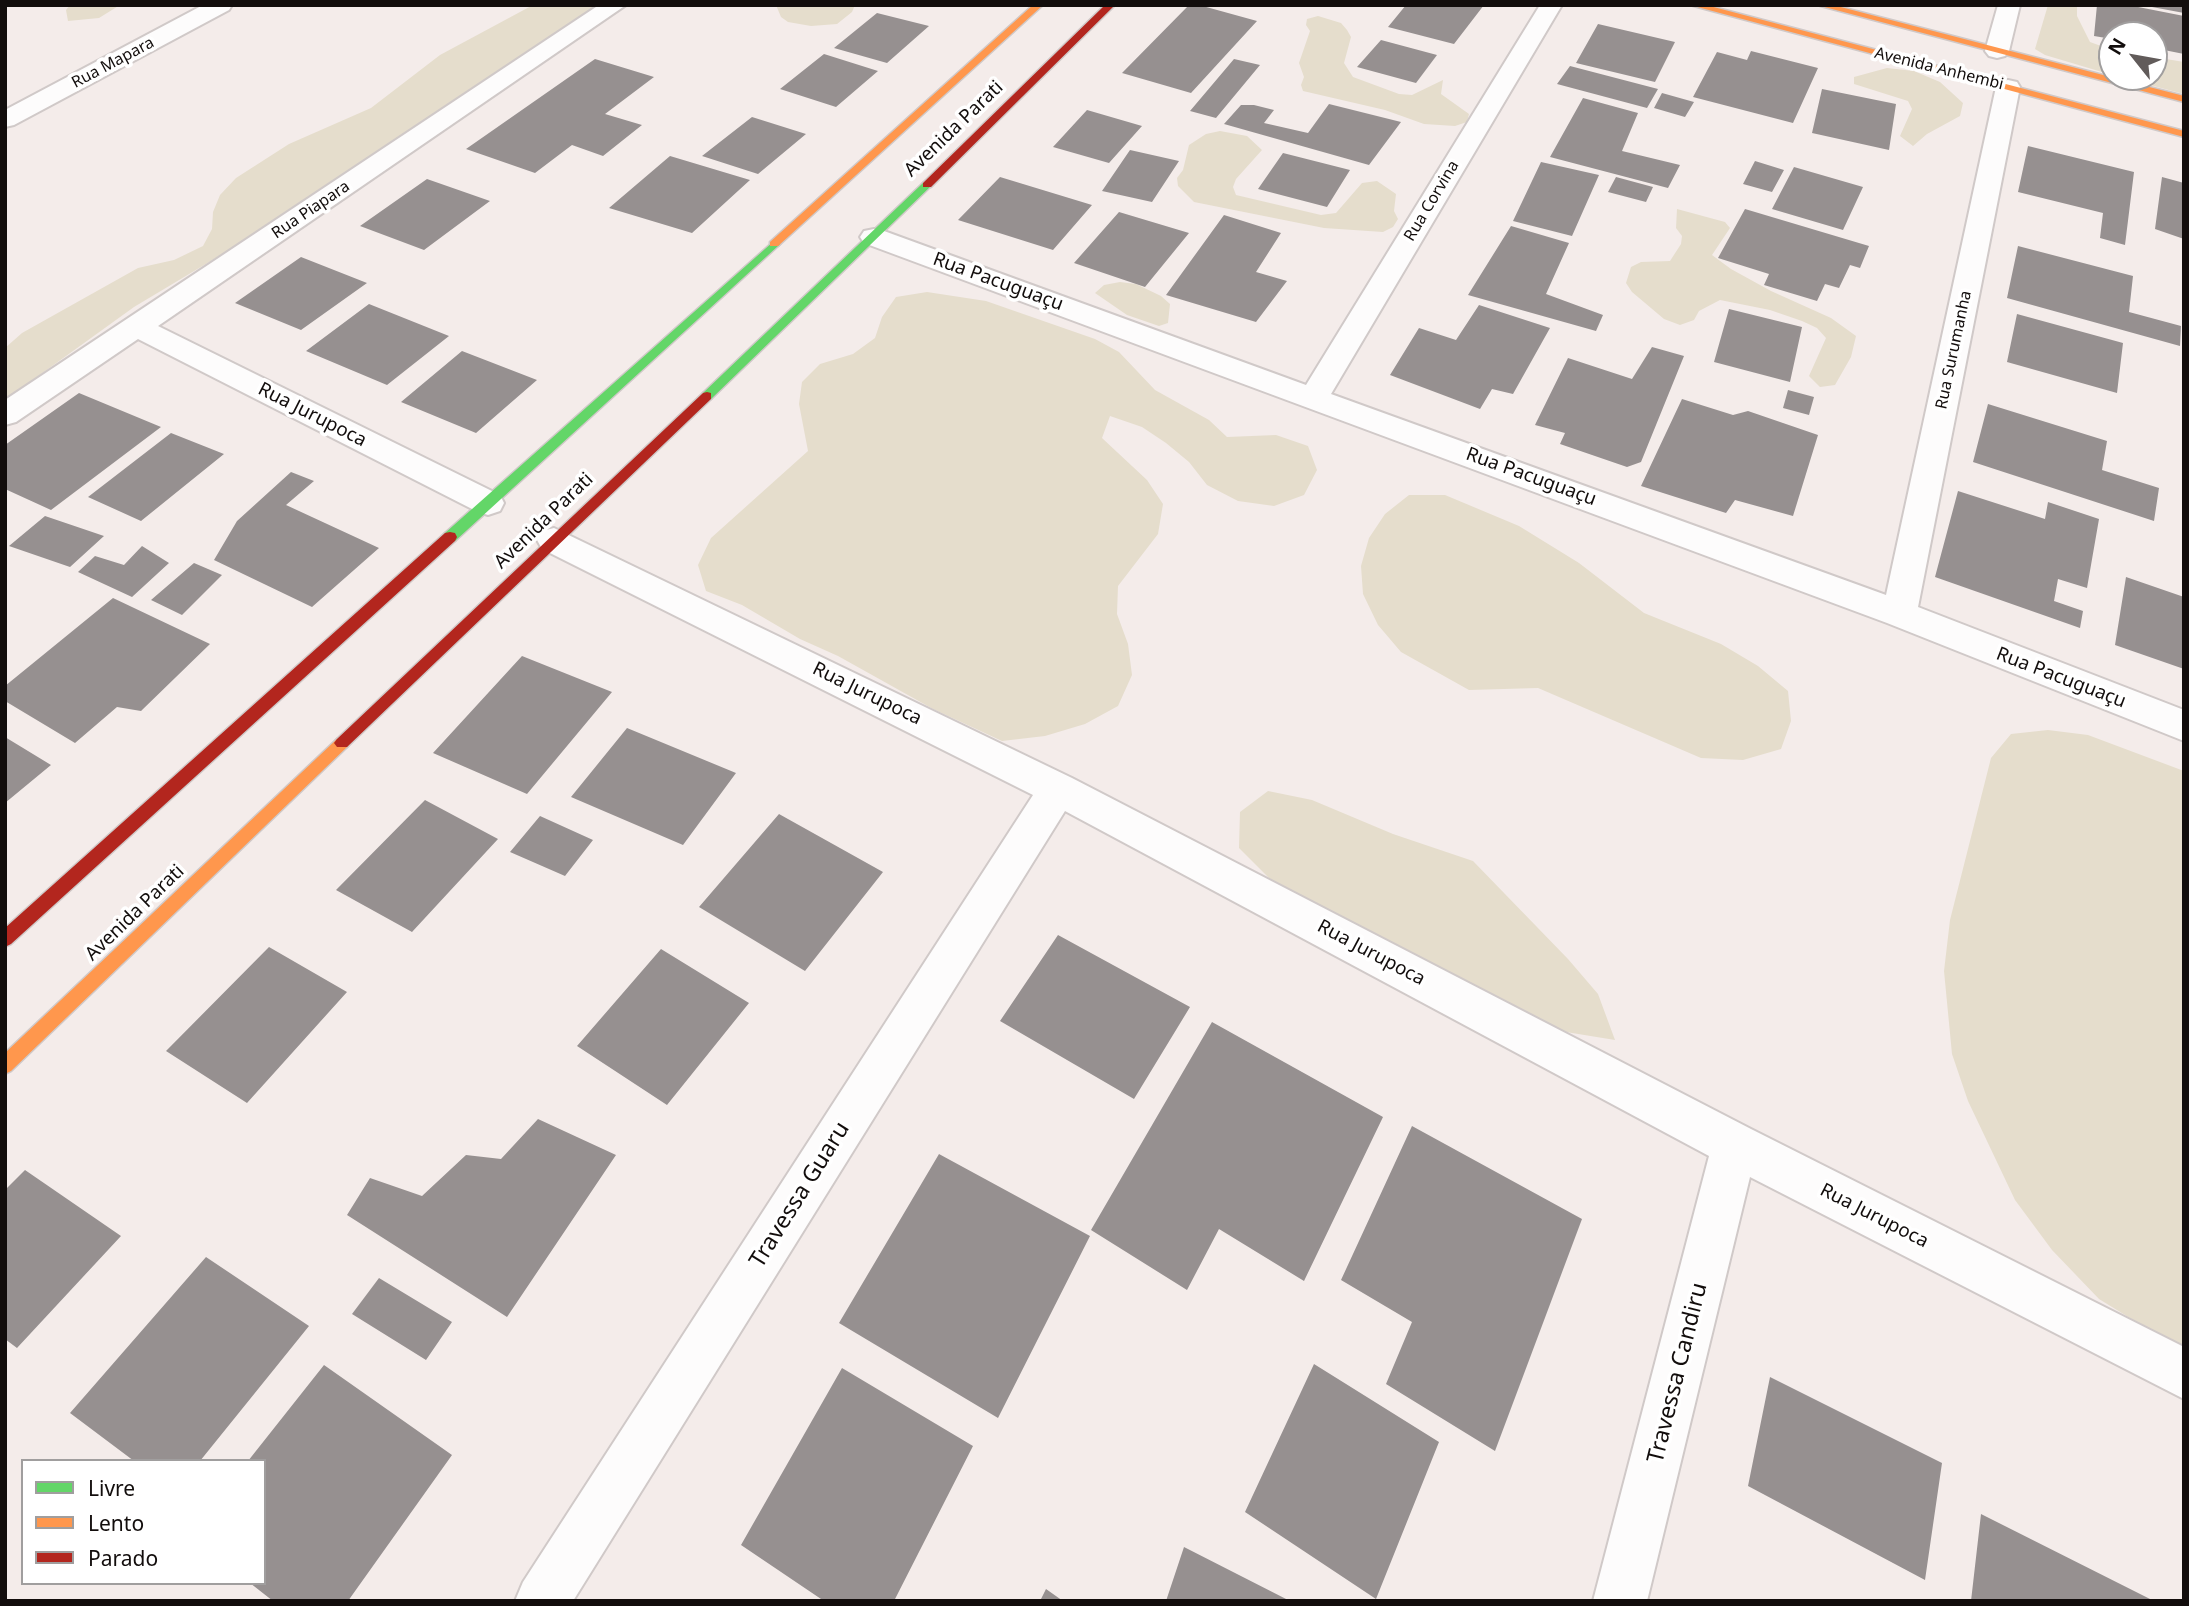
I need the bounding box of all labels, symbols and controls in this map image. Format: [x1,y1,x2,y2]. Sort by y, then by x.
north arrow [2098,21,2168,91]
street label: Rua Mapara [69,33,157,93]
text: N [2102,33,2132,60]
street label: Avenida Anhembi [1872,44,2006,94]
street label: Avenida Parati [900,76,1008,182]
street label: Rua Corvina [1400,157,1464,245]
street label: Rua Piapara [268,177,354,243]
street label: Rua Pacuguaçu [930,248,1066,316]
street label: Rua Surumanha [1932,289,1976,411]
street label: Rua Jurupoca [254,378,370,452]
street label: Rua Pacuguaçu [1463,443,1599,511]
street label: Avenida Parati [490,468,598,574]
street label: Rua Pacuguaçu [1993,643,2129,713]
street label: Rua Jurupoca [809,658,925,730]
street label: Avenida Parati [81,860,189,966]
street label: Rua Jurupoca [1313,915,1429,991]
street label: Travessa Guaru [744,1117,856,1273]
street label: Rua Jurupoca [1816,1179,1932,1253]
street label: Travessa Candiru [1642,1280,1714,1466]
legend [21,1459,266,1585]
text: Livre [88,1474,135,1502]
text: Lento [88,1509,144,1537]
text: Parado [88,1544,158,1572]

